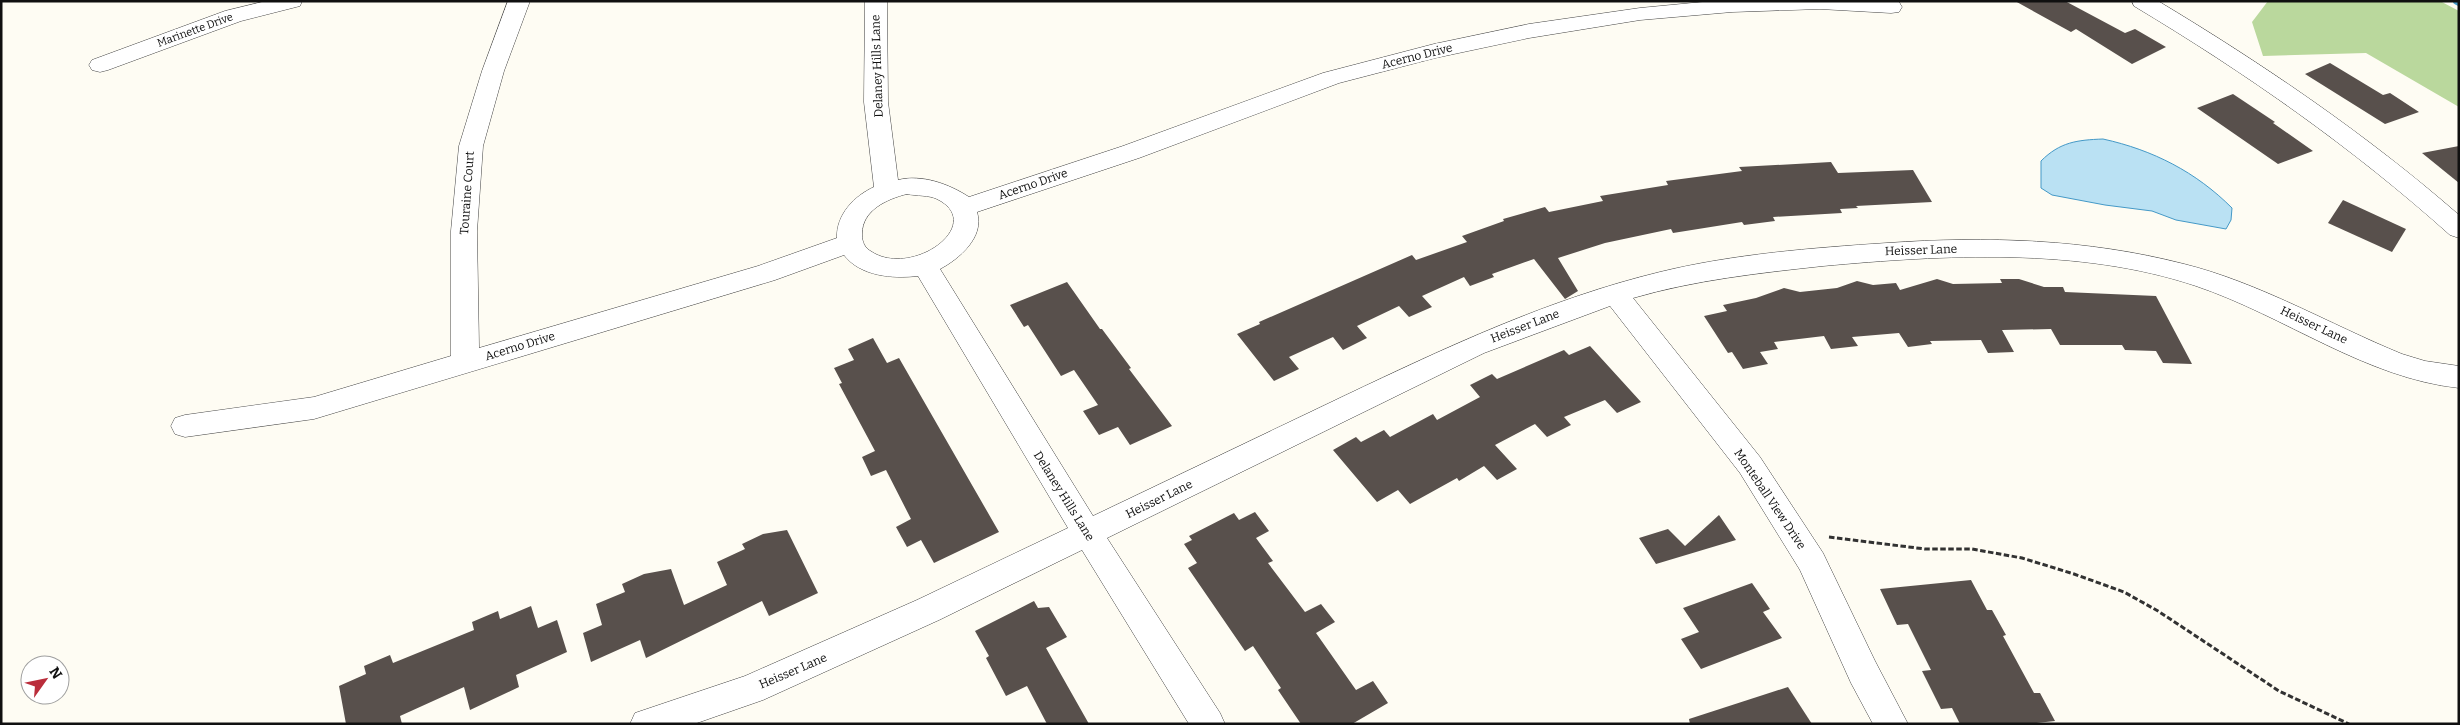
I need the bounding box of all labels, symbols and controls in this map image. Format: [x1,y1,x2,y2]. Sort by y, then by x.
street label: Marinette Drive [155,10,235,50]
street label: Delaney Hills Lane [868,14,886,118]
street label: Acerno Drive [1380,40,1454,72]
street label: Touraine Court [457,150,477,235]
street label: Acerno Drive [996,166,1070,202]
street label: Heisser Lane [1885,242,1957,258]
street label: Heisser Lane [2278,303,2350,347]
street label: Heisser Lane [1489,306,1561,346]
street label: Acerno Drive [483,329,557,363]
street label: Monteball View Drive [1731,446,1809,552]
street label: Delaney Hills Lane [1031,449,1097,543]
street label: Heisser Lane [1123,477,1195,521]
street label: Heisser Lane [757,650,829,692]
north arrow [20,655,70,705]
text: N [45,664,66,683]

